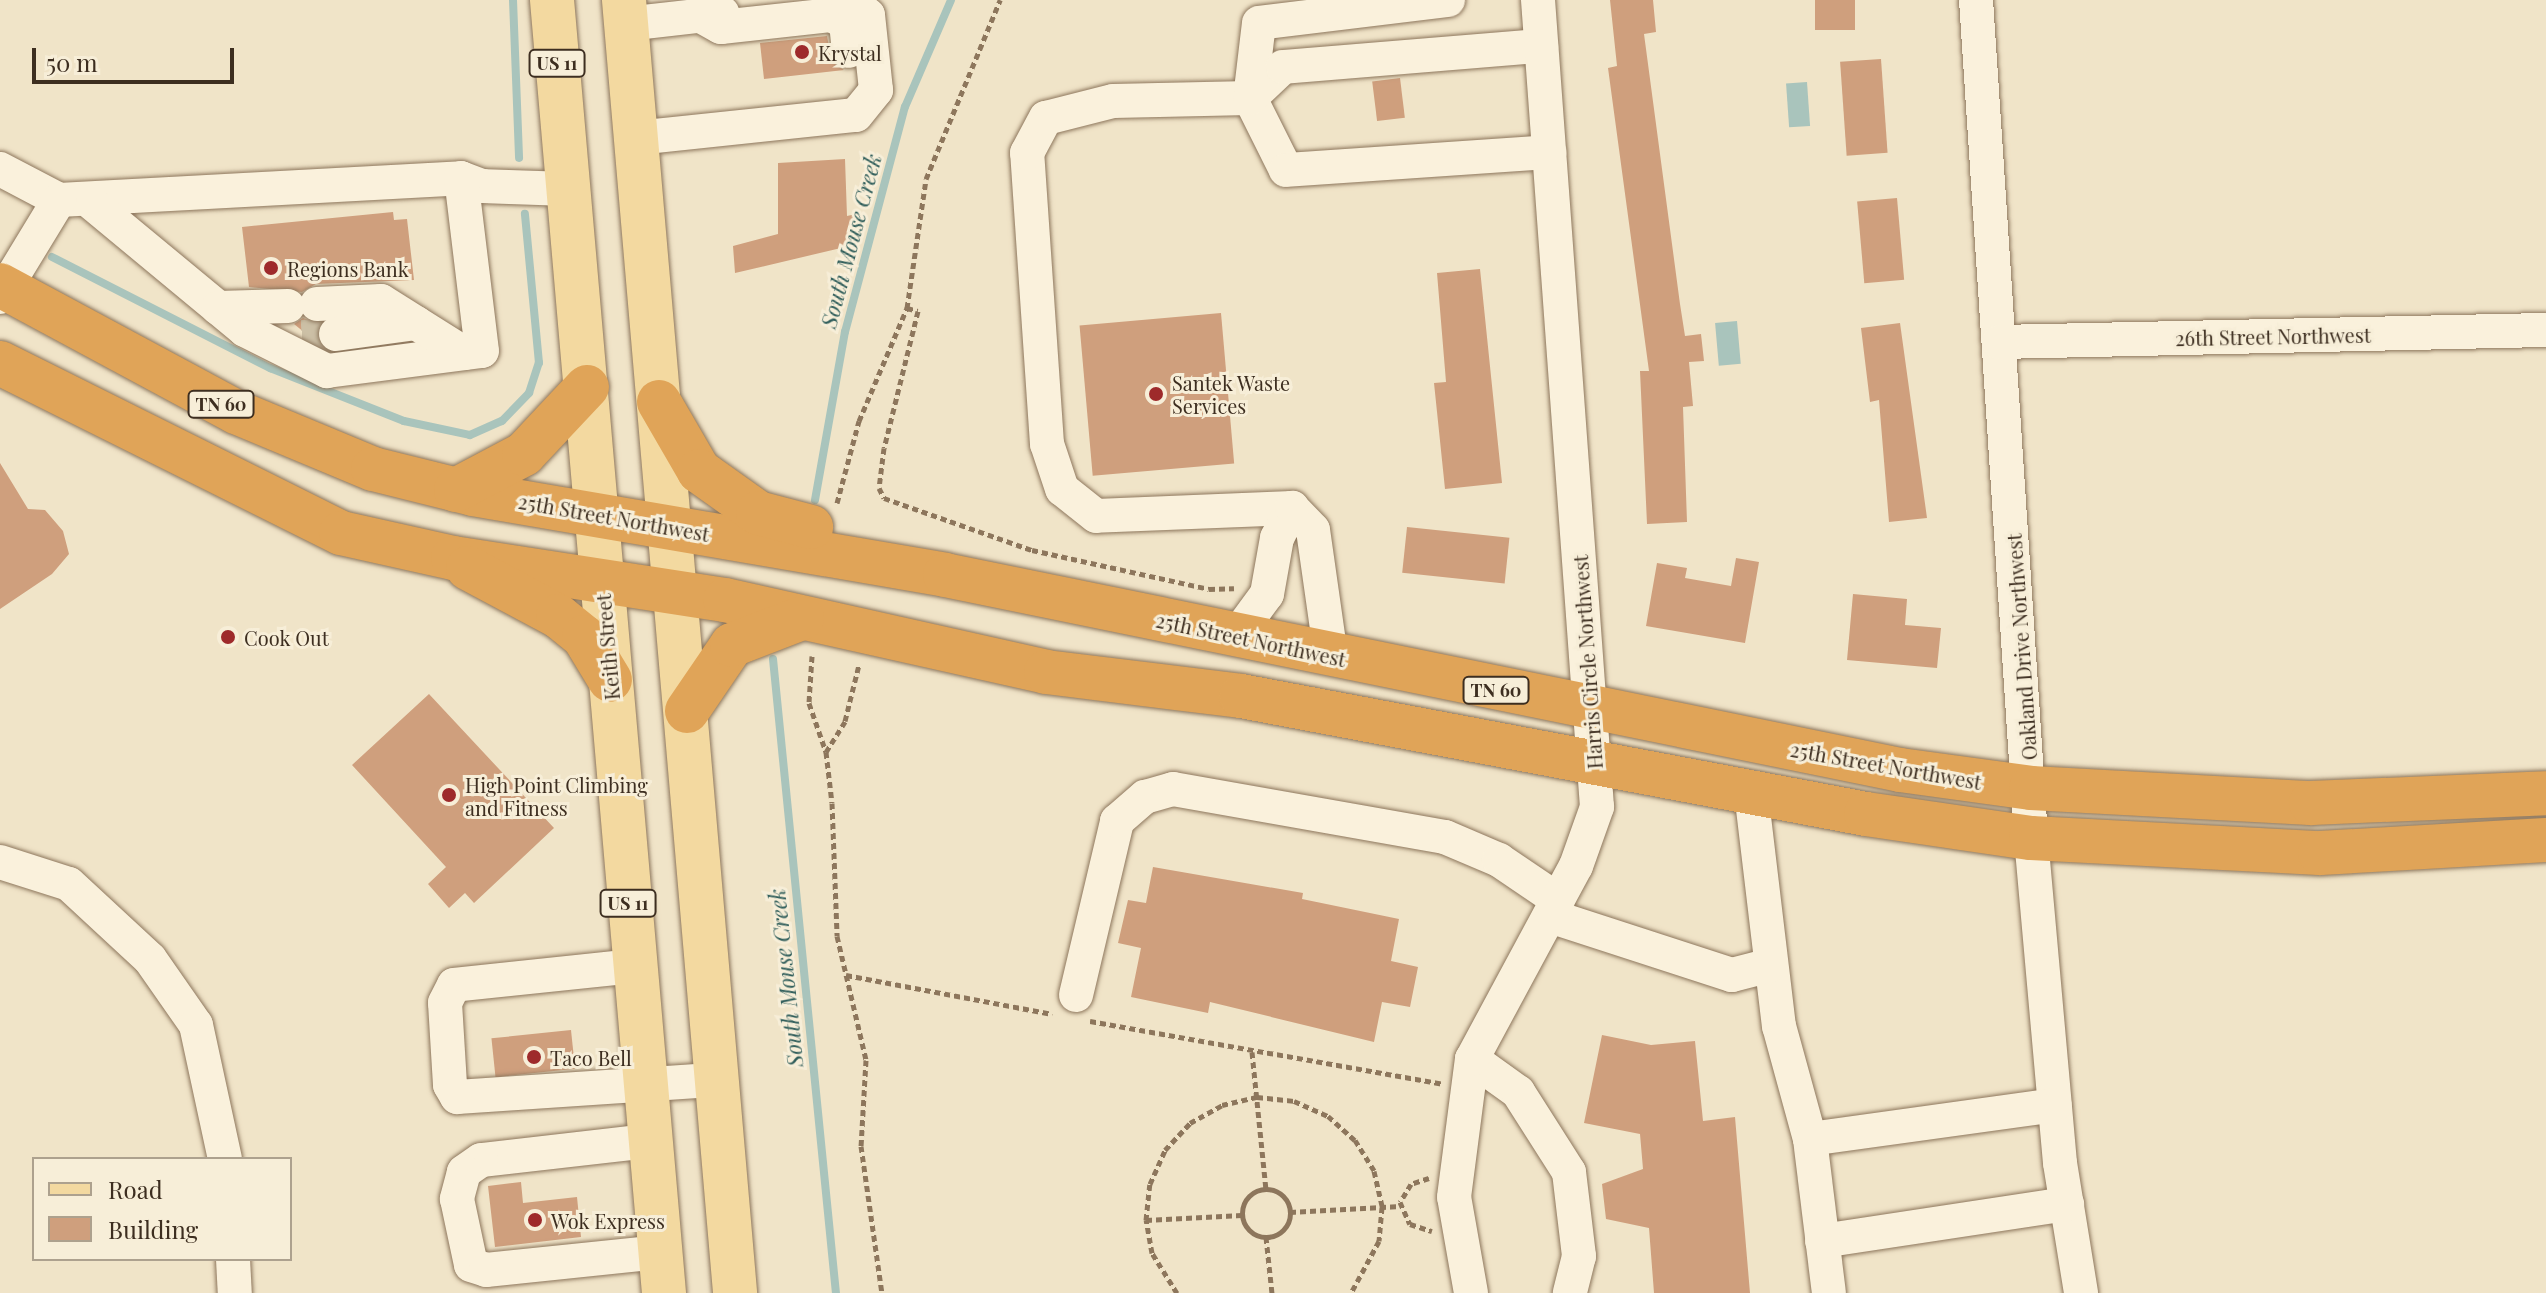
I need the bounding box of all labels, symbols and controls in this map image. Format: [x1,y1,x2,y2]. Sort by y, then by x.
scale bar [36,32,238,82]
place label: Krystal [818,40,882,64]
marker: Krystal [793,43,811,61]
text: 50 m [46,46,98,78]
road number: US 11 [527,49,587,77]
water label: South Mouse Creek [815,151,887,331]
place label: Regions Bank [287,256,409,280]
marker: Regions Bank [262,259,280,277]
street label: 26th Street Northwest [2175,322,2371,350]
place label: Santek Waste Services [1172,370,1291,417]
marker: Santek Waste Services [1147,385,1165,403]
road number: TN 60 [187,390,255,418]
street label: 25th Street Northwest [516,488,712,546]
street label: Oakland Drive Northwest [2001,533,2041,761]
street label: Harris Circle Northwest [1568,554,1606,770]
street label: Keith Street [590,593,624,701]
street label: 25th Street Northwest [1154,607,1348,671]
place label: Cook Out [244,625,329,649]
marker: Cook Out [219,628,237,646]
road number: TN 60 [1462,676,1530,704]
street label: 25th Street Northwest [1788,736,1984,794]
place label: High Point Climbing and Fitness [465,772,648,819]
marker: High Point Climbing and Fitness [440,786,458,804]
water label: South Mouse Creek [764,888,808,1068]
road number: US 11 [598,889,658,917]
place label: Taco Bell [550,1045,632,1069]
marker: Taco Bell [525,1048,543,1066]
legend [32,1157,292,1261]
text: Road [108,1173,163,1205]
place label: Wok Express [551,1208,665,1232]
marker: Wok Express [526,1211,544,1229]
text: Building [108,1213,198,1245]

